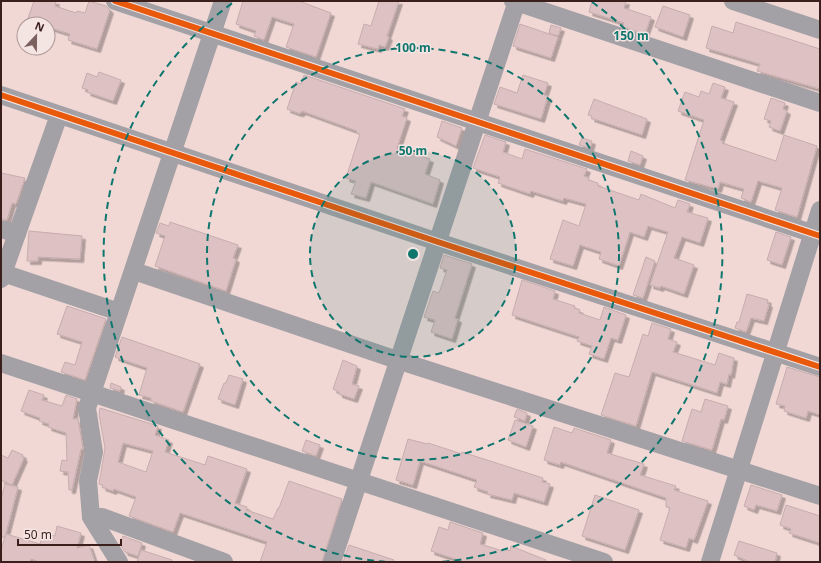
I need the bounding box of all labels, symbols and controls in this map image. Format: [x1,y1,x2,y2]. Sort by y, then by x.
north arrow [16,16,56,56]
text: N [33,18,47,35]
text: 150 m [613,27,649,44]
text: 100 m [395,39,431,56]
text: 50 m [399,142,427,159]
centre of rings [406,247,420,261]
scale bar [18,521,121,547]
text: 50 m [24,526,52,543]

